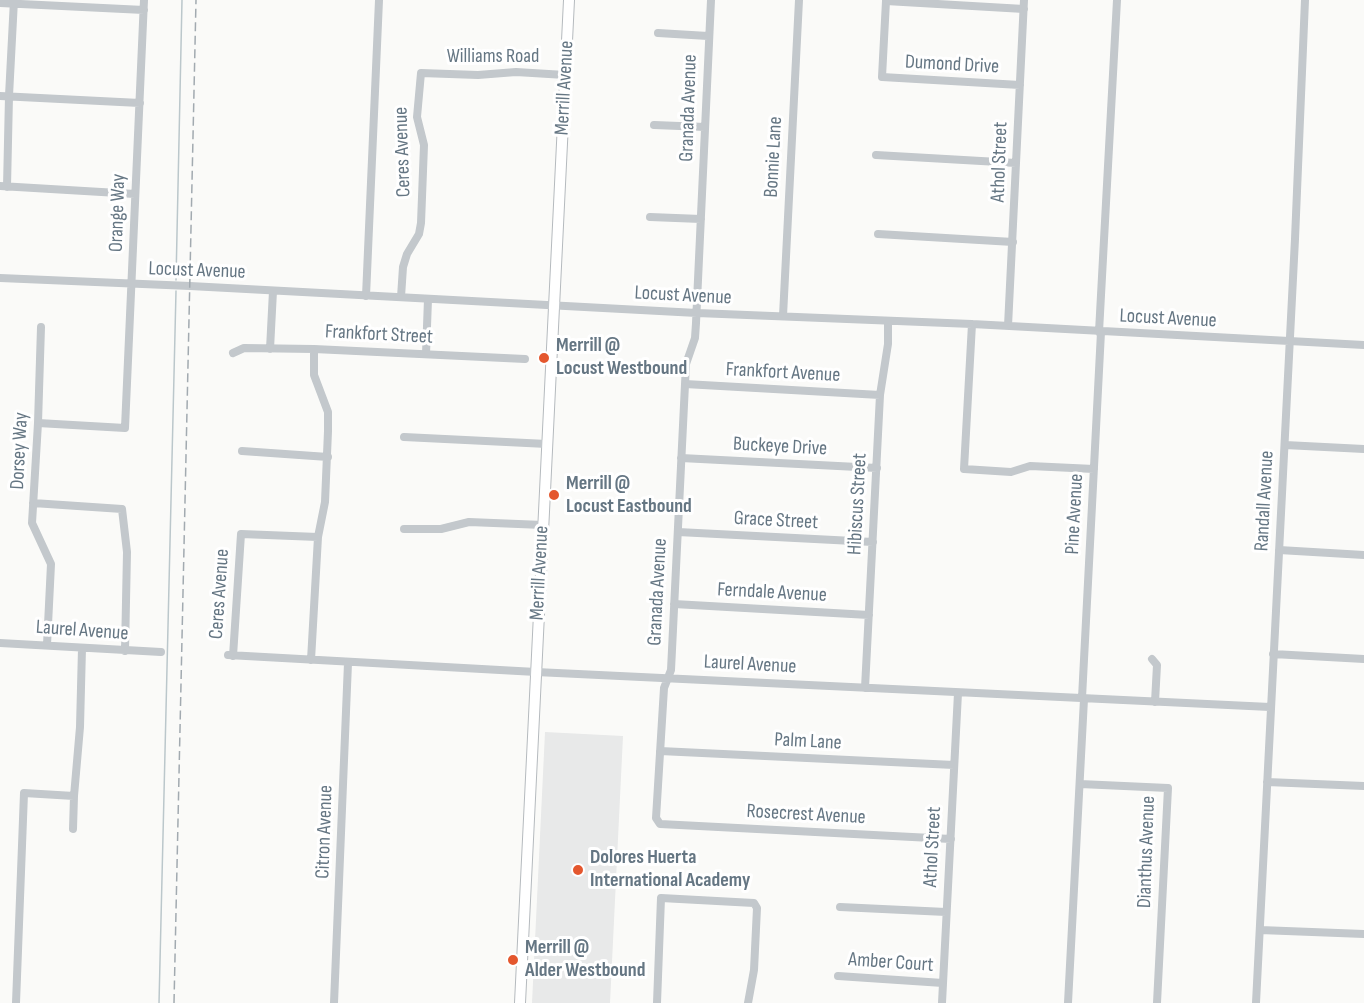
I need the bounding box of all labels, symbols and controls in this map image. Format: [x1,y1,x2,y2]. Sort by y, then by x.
street label: Merrill Avenue [551,40,579,136]
street label: Williams Road [447,45,539,69]
street label: Dumond Drive [904,51,1000,79]
street label: Granada Avenue [675,54,703,162]
street label: Ceres Avenue [389,106,417,198]
street label: Bonnie Lane [760,116,788,198]
street label: Athol Street [987,121,1013,203]
street label: Orange Way [105,173,131,253]
street label: Locust Avenue [148,257,246,285]
street label: Locust Avenue [634,281,732,311]
street label: Locust Avenue [1119,304,1217,334]
street label: Frankfort Street [324,320,434,350]
place label: Merrill @ Locust Westbound [556,334,687,381]
marker: Merrill @ Locust Westbound [537,351,551,365]
street label: Frankfort Avenue [725,358,841,388]
street label: Dorsey Way [6,412,34,490]
street label: Buckeye Drive [732,433,828,461]
street label: Randall Avenue [1250,450,1280,552]
street label: Hibiscus Street [843,452,873,556]
place label: Merrill @ Locust Eastbound [566,472,692,519]
street label: Pine Avenue [1061,473,1089,555]
marker: Merrill @ Locust Eastbound [547,488,561,502]
street label: Grace Street [733,507,819,535]
street label: Merrill Avenue [526,525,554,621]
street label: Granada Avenue [643,538,673,646]
street label: Ceres Avenue [205,548,235,640]
street label: Ferndale Avenue [717,578,827,608]
street label: Laurel Avenue [35,616,129,646]
street label: Laurel Avenue [703,651,797,679]
street label: Palm Lane [774,728,842,756]
street label: Citron Avenue [311,785,339,879]
street label: Dianthus Avenue [1133,795,1161,909]
street label: Rosecrest Avenue [746,800,866,830]
street label: Athol Street [919,806,947,888]
place label: Dolores Huerta International Academy [590,846,750,893]
marker: Dolores Huerta International Academy [571,863,585,877]
place label: Merrill @ Alder Westbound [525,936,645,983]
street label: Amber Court [848,948,934,978]
marker: Merrill @ Alder Westbound [506,953,520,967]

